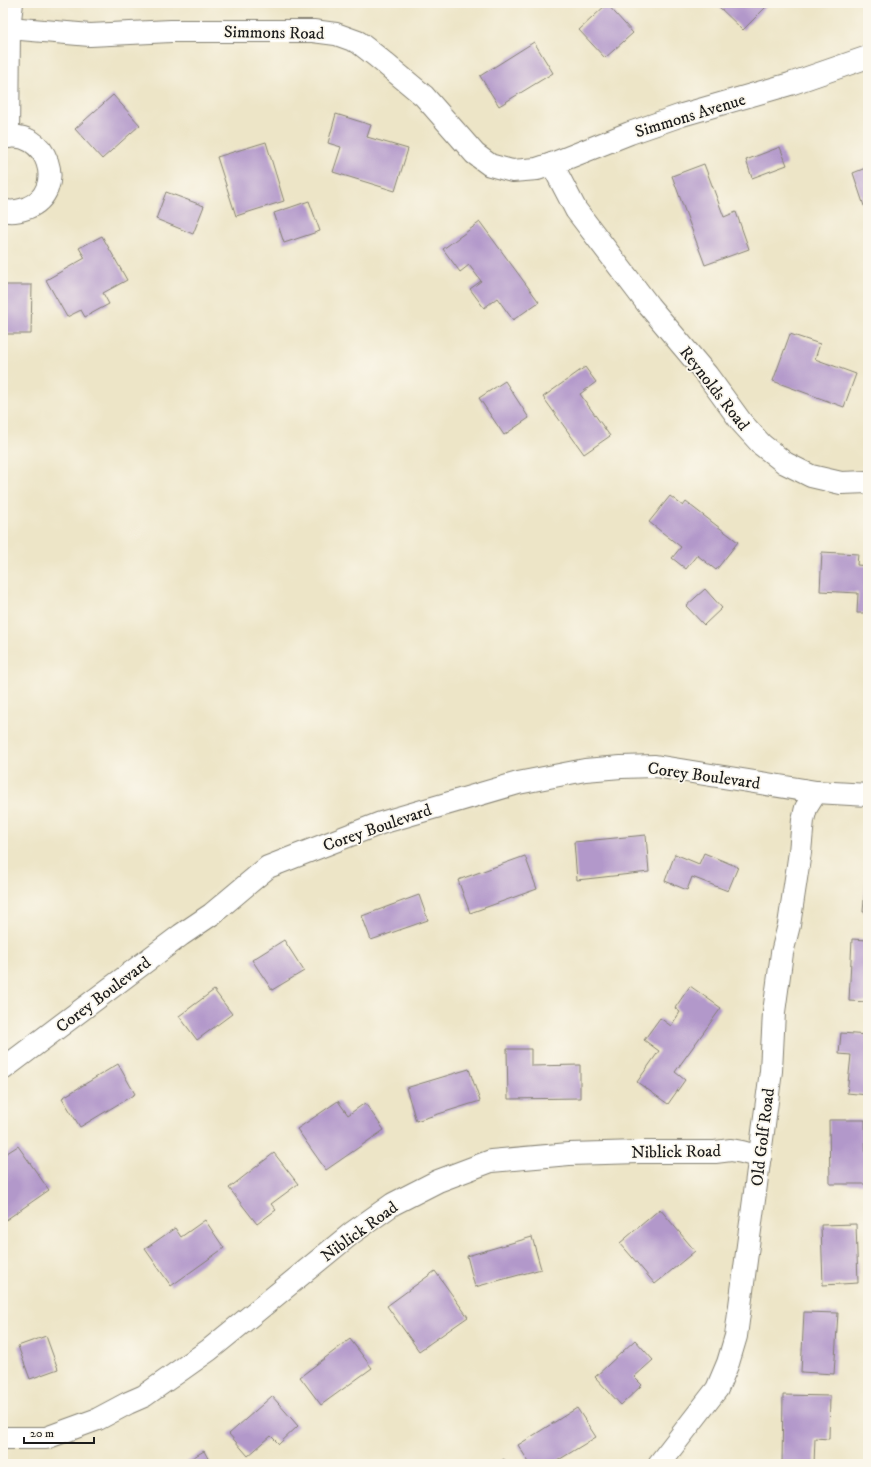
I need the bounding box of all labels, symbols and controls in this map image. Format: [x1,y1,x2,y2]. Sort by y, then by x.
street label: Simmons Road [224,21,325,45]
street label: Simmons Avenue [632,89,748,143]
street label: Reynolds Road [674,342,754,436]
street label: Corey Boulevard [646,757,762,795]
street label: Corey Boulevard [320,799,435,857]
street label: Corey Boulevard [52,952,156,1038]
street label: Old Golf Road [746,1086,780,1187]
street label: Niblick Road [631,1140,722,1164]
street label: Niblick Road [317,1196,403,1267]
scale bar [24,1419,94,1445]
text: 20 m [30,1426,54,1441]

